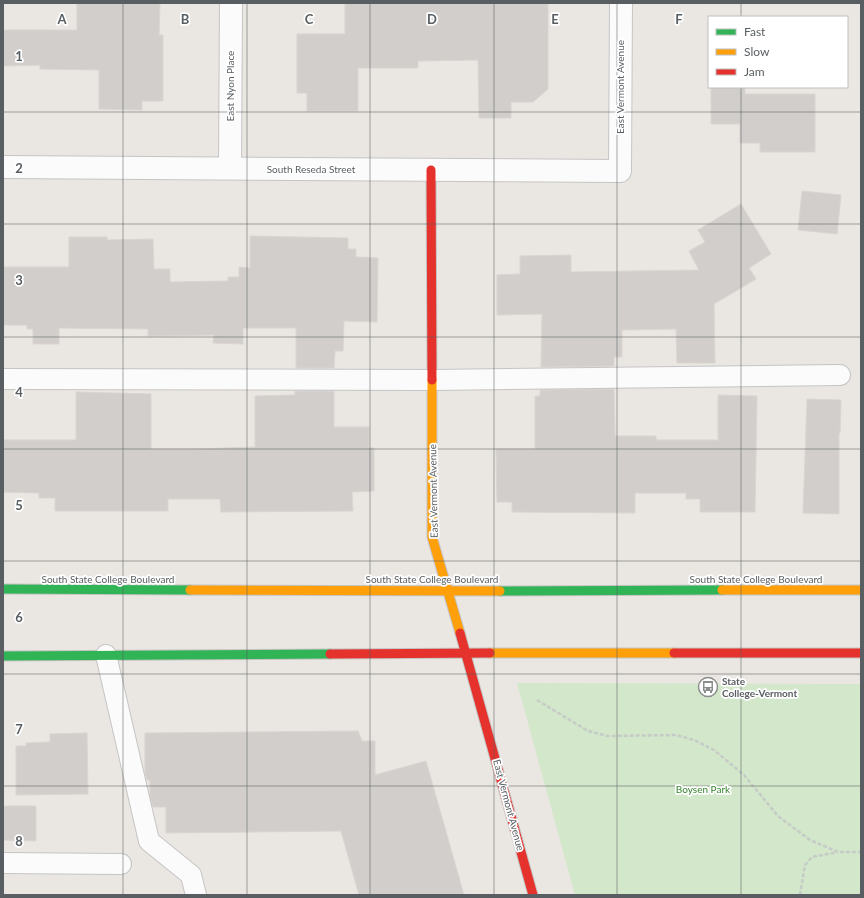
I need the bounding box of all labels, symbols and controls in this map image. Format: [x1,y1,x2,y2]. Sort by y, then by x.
text: A [56,11,67,27]
text: B [181,11,190,27]
text: C [305,11,314,27]
text: D [427,11,437,27]
text: E [551,11,559,27]
text: F [675,11,683,27]
legend [708,16,848,88]
text: Fast [744,24,766,39]
street label: East Vermont Avenue [614,40,626,134]
text: Slow [744,44,770,59]
text: 1 [15,48,23,64]
street label: East Nyon Place [224,51,236,121]
text: Jam [744,64,765,79]
text: 2 [15,160,23,176]
street label: South Reseda Street [267,163,356,175]
text: 3 [15,272,23,288]
text: 4 [15,384,23,400]
street label: East Vermont Avenue [426,444,440,538]
text: 5 [15,497,23,513]
street label: South State College Boulevard [42,573,174,585]
street label: South State College Boulevard [366,573,498,585]
street label: South State College Boulevard [690,573,822,585]
text: 6 [15,609,23,625]
place label: State College-Vermont [722,675,797,699]
bus stop icon: State College-Vermont [697,676,719,698]
text: 7 [15,721,23,737]
street label: East Vermont Avenue [491,758,527,852]
park label: Boysen Park [676,783,731,795]
text: 8 [15,833,23,849]

